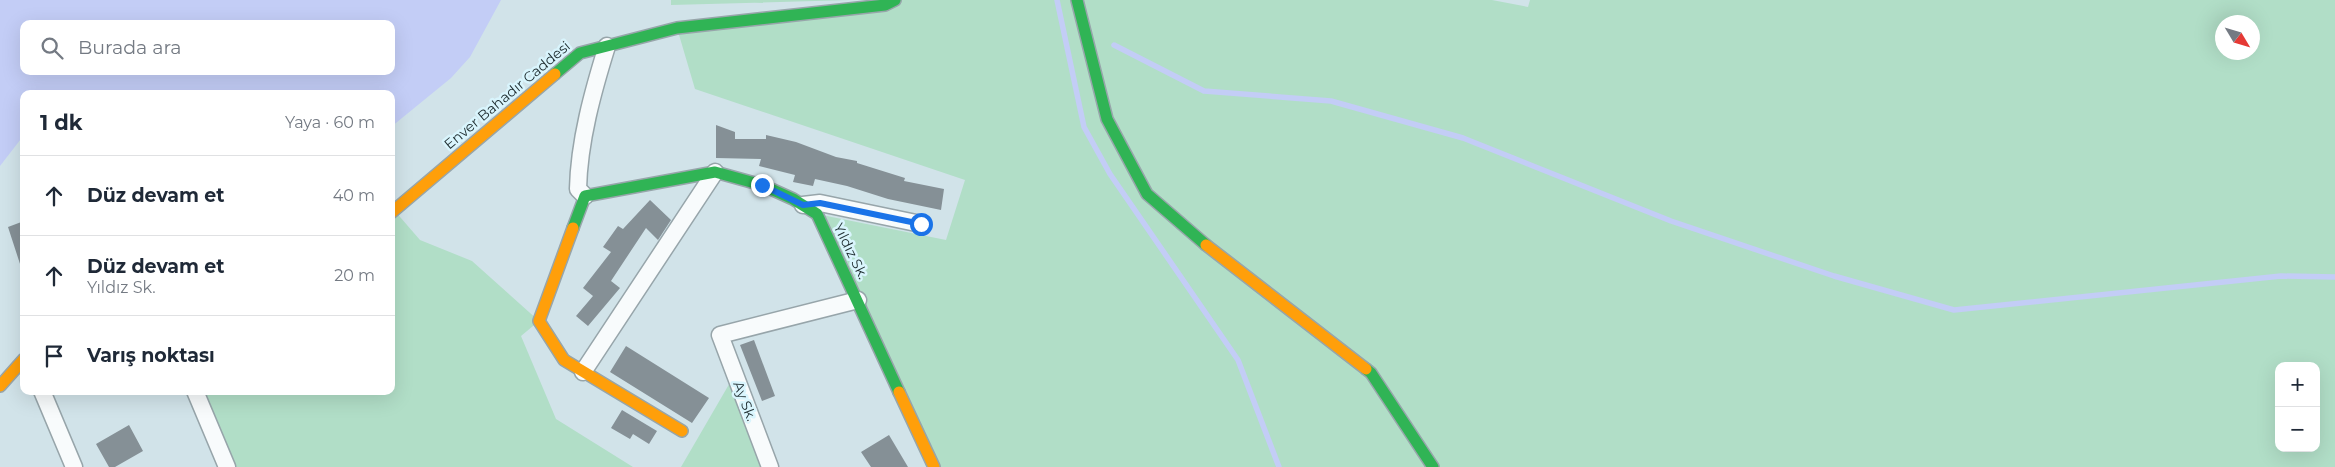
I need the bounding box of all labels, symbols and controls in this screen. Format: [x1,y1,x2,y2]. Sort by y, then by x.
north arrow [2215,15,2260,60]
search box [20,20,395,75]
icon: search [38,34,66,62]
text: Burada ara [78,36,182,59]
street label: Enver Bahadır Caddesi [440,37,574,153]
text: 1 dk [40,110,82,135]
text: Yaya · 60 m [285,113,375,132]
route end [751,174,774,197]
icon: ahead [40,182,68,210]
text: Düz devam et [87,184,225,207]
text: 40 m [333,186,375,205]
route start [910,213,933,236]
street label: Yıldız Sk. [830,220,872,282]
text: Düz devam et [87,255,225,278]
icon: ahead [40,262,68,290]
text: 20 m [334,266,375,285]
text: Yıldız Sk. [87,278,156,297]
icon: arrive [40,342,68,370]
text: Varış noktası [87,344,215,367]
map controls [2275,362,2320,452]
button: + [2275,362,2320,407]
street label: Ay Sk. [729,379,761,423]
button: − [2275,407,2320,452]

